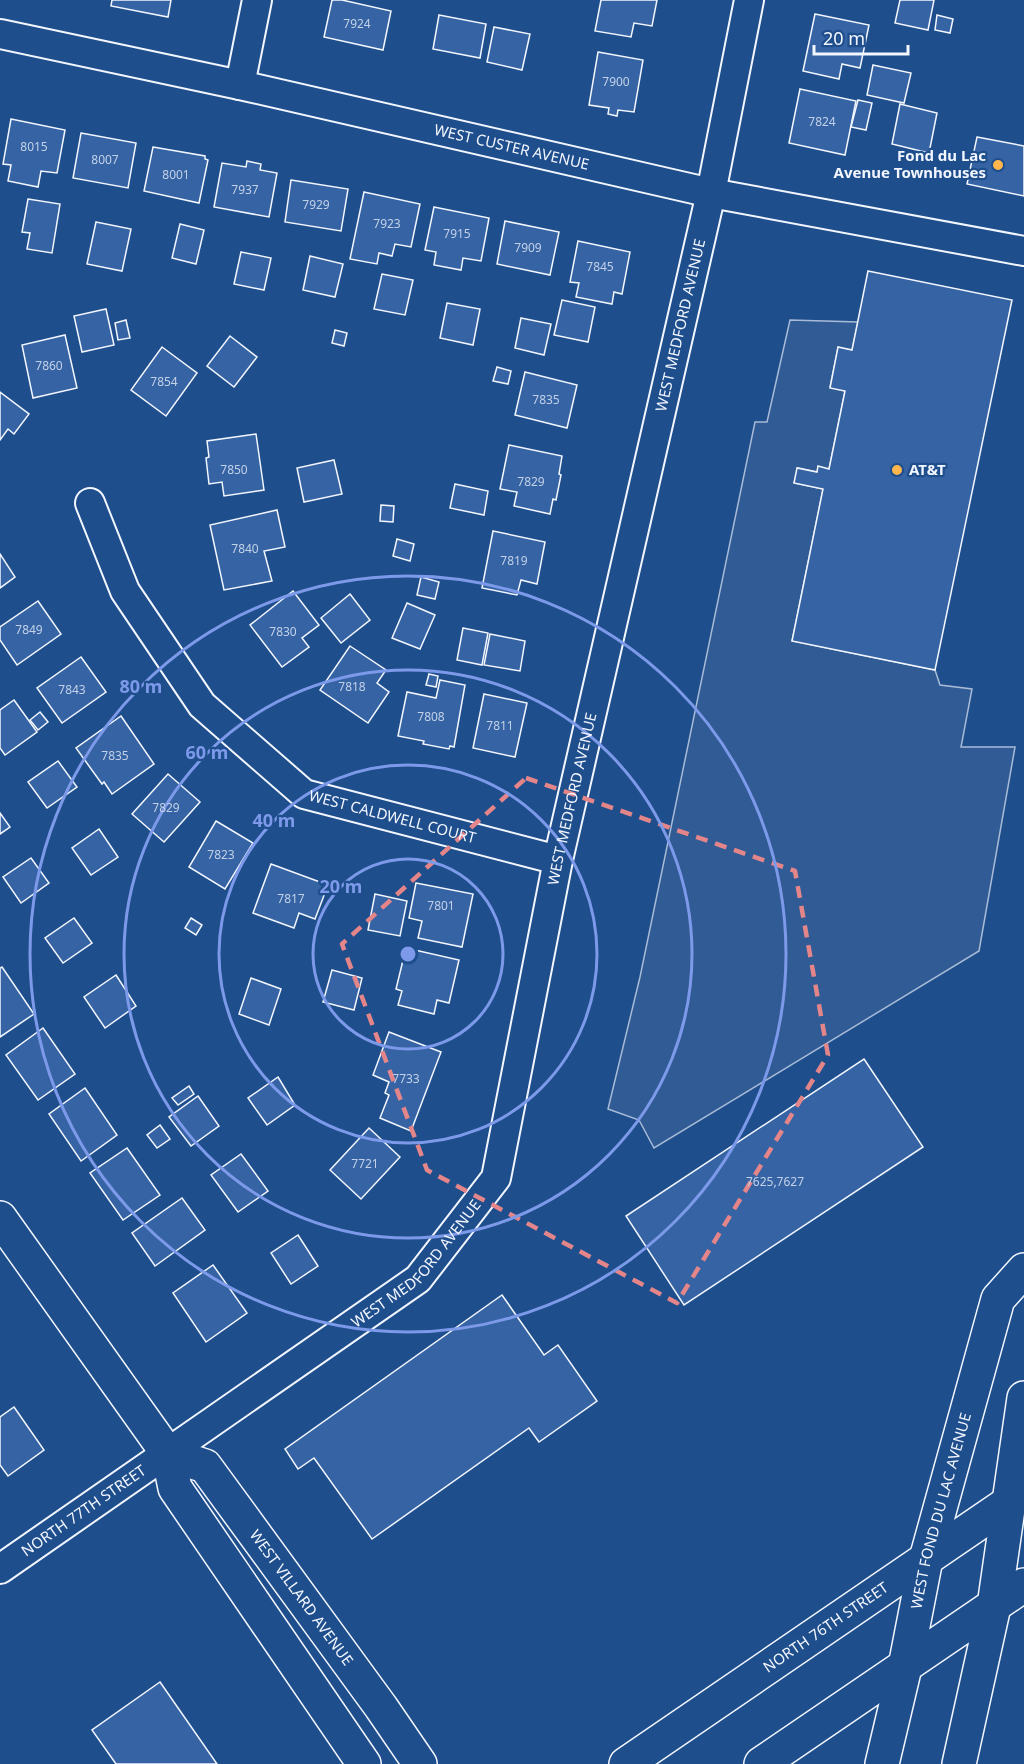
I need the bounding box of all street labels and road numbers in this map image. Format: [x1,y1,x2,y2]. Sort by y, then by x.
street label: WEST CUSTER AVENUE [432,119,591,174]
street label: WEST MEDFORD AVENUE [650,237,709,413]
street label: WEST MEDFORD AVENUE [542,710,601,887]
street label: WEST CALDWELL COURT [307,785,479,847]
street label: WEST MEDFORD AVENUE [347,1195,485,1331]
street label: WEST FOND DU LAC AVENUE [906,1410,975,1611]
street label: NORTH 77TH STREET [17,1459,150,1560]
street label: WEST VILLARD AVENUE [246,1525,358,1669]
street label: NORTH 76TH STREET [759,1576,892,1676]

